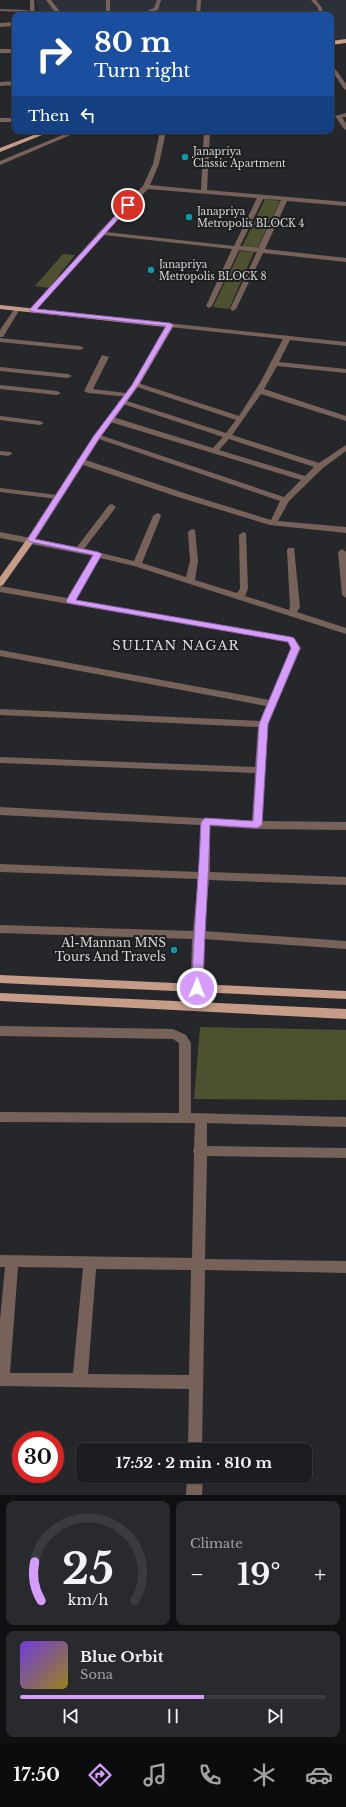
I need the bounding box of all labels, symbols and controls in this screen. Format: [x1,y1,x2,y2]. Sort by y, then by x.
text: 80 m [94,25,171,60]
icon: right [28,28,80,80]
text: Turn right [94,60,190,82]
icon: left [77,104,99,126]
text: Then [28,106,69,125]
place label: Janapriya Classic Apartment [191,145,286,170]
marker: Janapriya Classic Apartment [180,152,190,162]
pin [111,188,145,222]
icon: arrive [117,194,139,216]
place label: Janapriya Metropolis BLOCK 4 [195,205,304,230]
marker: Janapriya Metropolis BLOCK 4 [184,212,194,222]
place label: Janapriya Metropolis BLOCK 8 [157,258,267,283]
marker: Janapriya Metropolis BLOCK 8 [146,265,156,275]
district label: SULTAN NAGAR [112,637,240,654]
place label: Al-Mannan MNS Tours And Travels [55,935,166,964]
marker: Al-Mannan MNS Tours And Travels [169,945,179,955]
position arrow [176,967,218,1009]
speed limit sign: 30 [12,1431,64,1483]
text: 17:52 · 2 min · 810 m [116,1453,272,1472]
text: Climate [190,1535,243,1552]
text: 25 [62,1544,114,1595]
text: 19° [237,1556,281,1593]
text: − [190,1561,204,1588]
text: + [314,1561,326,1588]
text: km/h [68,1591,108,1609]
text: Blue Orbit [80,1647,163,1666]
text: Sona [80,1666,113,1683]
icon: previous [60,1705,82,1727]
icon: pause [162,1705,184,1727]
icon: next [264,1705,286,1727]
icon: directions [86,1761,114,1789]
icon: music [141,1761,169,1789]
icon: phone [196,1761,224,1789]
icon: climate [250,1761,278,1789]
icon: car [305,1761,333,1789]
text: 17:50 [13,1764,60,1786]

